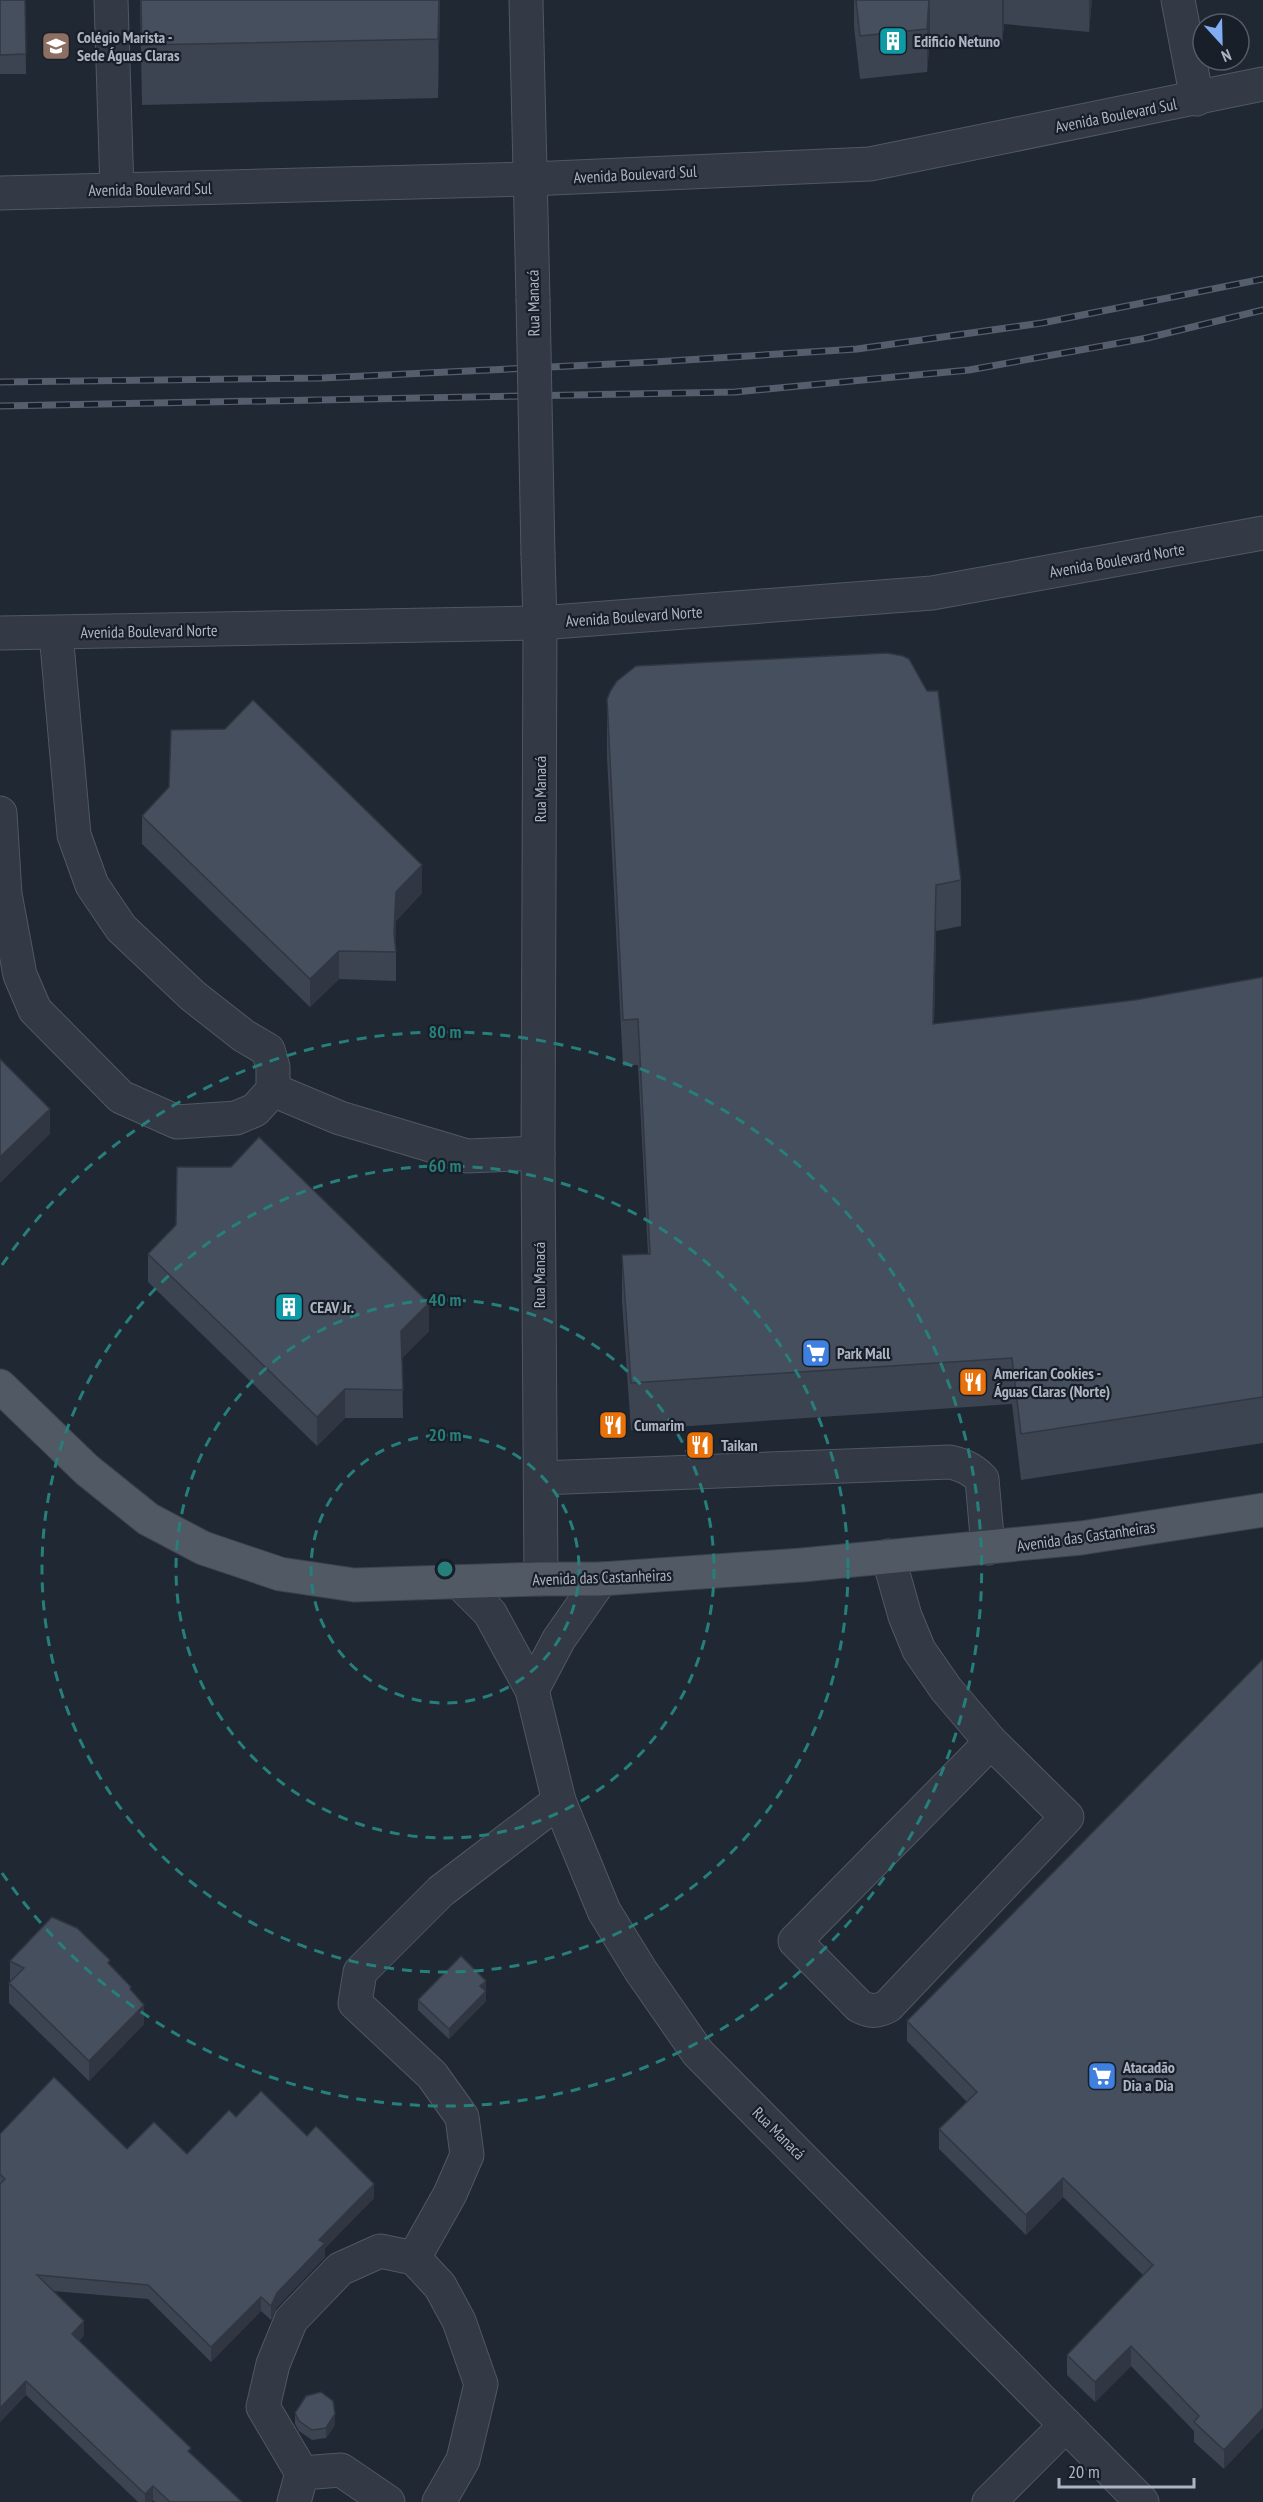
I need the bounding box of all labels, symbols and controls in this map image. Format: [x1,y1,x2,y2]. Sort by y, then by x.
north arrow [1191,12,1251,72]
building icon: Edificio Netuno [877,25,909,57]
place label: Colégio Marista - Sede Águas Claras [77,27,180,65]
school or university icon: Colégio Marista - Sede Águas Claras [40,30,72,62]
place label: Edificio Netuno [914,31,1000,51]
text: N [1219,45,1234,67]
street label: Avenida Boulevard Sul [1054,93,1179,137]
street label: Avenida Boulevard Sul [573,161,697,187]
street label: Avenida Boulevard Sul [88,178,212,200]
street label: Rua Manacá [522,270,544,336]
street label: Avenida Boulevard Norte [1048,538,1186,582]
street label: Avenida Boulevard Norte [565,601,703,631]
street label: Avenida Boulevard Norte [80,620,218,642]
street label: Rua Manacá [530,756,550,822]
text: 80 m [429,1020,461,1043]
text: 60 m [429,1154,461,1177]
street label: Rua Manacá [529,1242,549,1308]
text: 40 m [429,1288,461,1311]
building icon: CEAV Jr. [273,1291,305,1323]
place label: CEAV Jr. [310,1297,354,1317]
supermarket icon: Park Mall [800,1337,832,1369]
place label: Park Mall [837,1343,890,1363]
place label: American Cookies - Águas Claras (Norte) [993,1363,1110,1401]
restaurant icon: American Cookies - Águas Claras (Norte) [957,1366,989,1398]
restaurant icon: Cumarim [597,1409,629,1441]
place label: Cumarim [634,1415,684,1435]
text: 20 m [429,1423,461,1446]
restaurant icon: Taikan [684,1429,716,1461]
place label: Taikan [721,1435,758,1455]
street label: Avenida das Castanheiras [1016,1516,1156,1556]
centre of rings [435,1559,455,1579]
street label: Avenida das Castanheiras [532,1565,672,1589]
place label: Atacadão Dia a Dia [1122,2057,1175,2095]
supermarket icon: Atacadão Dia a Dia [1086,2060,1118,2092]
street label: Rua Manacá [748,2102,810,2164]
scale bar [1059,2451,1194,2489]
text: 20 m [1068,2460,1100,2483]

